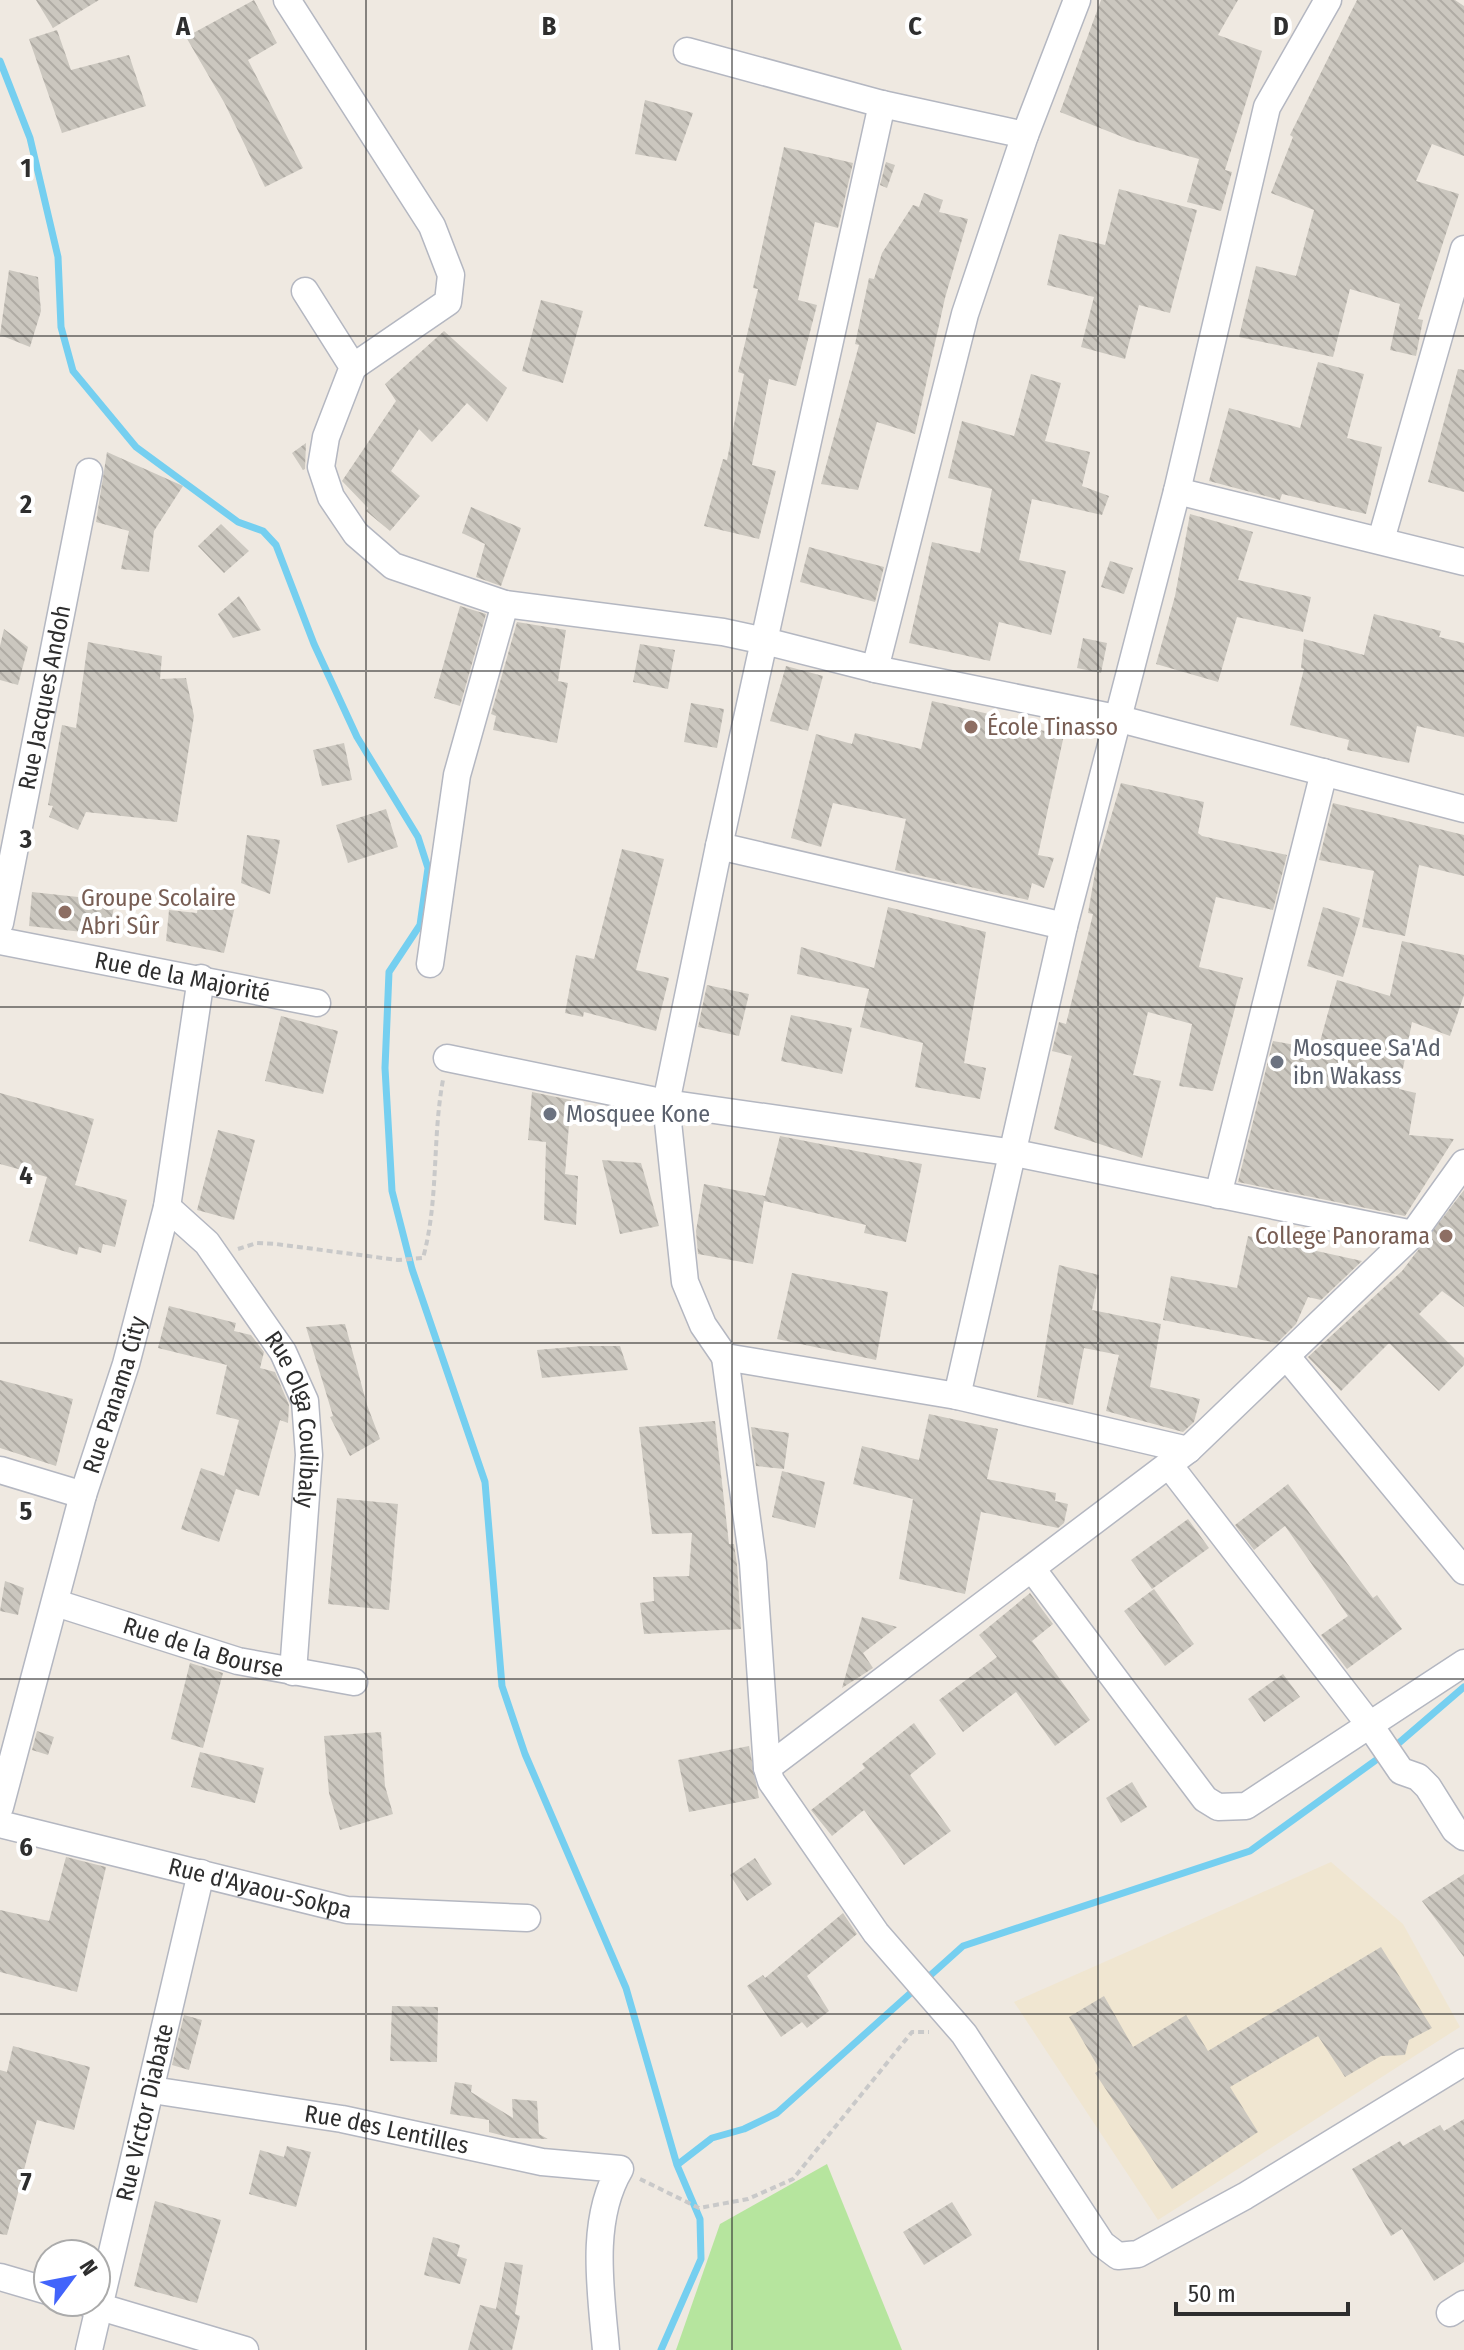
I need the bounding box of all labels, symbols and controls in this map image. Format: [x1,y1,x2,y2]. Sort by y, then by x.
text: A [175,11,191,42]
text: B [542,11,557,42]
text: C [908,11,922,42]
text: D [1273,11,1289,42]
text: 1 [21,153,32,184]
text: 2 [19,489,32,520]
street label: Rue Jacques Andoh [13,602,76,792]
place label: École Tinasso [987,712,1118,741]
marker: École Tinasso [962,718,980,736]
text: 3 [19,824,32,855]
place label: Groupe Scolaire Abri Sûr [81,884,236,940]
marker: Groupe Scolaire Abri Sûr [56,903,74,921]
street label: Rue de la Majorité [92,946,273,1008]
place label: Mosquee Sa'Ad ibn Wakass [1293,1034,1441,1090]
marker: Mosquee Sa'Ad ibn Wakass [1268,1053,1286,1071]
place label: Mosquee Kone [566,1100,710,1128]
marker: Mosquee Kone [541,1105,559,1123]
text: 4 [19,1160,33,1191]
place label: College Panorama [1255,1222,1430,1250]
marker: College Panorama [1437,1227,1455,1245]
street label: Rue Panama City [77,1313,152,1477]
street label: Rue Olga Coulibaly [259,1326,323,1509]
text: 5 [20,1496,33,1527]
street label: Rue de la Bourse [120,1611,286,1683]
text: 6 [19,1832,33,1863]
street label: Rue d'Ayaou-Sokpa [165,1852,355,1925]
street label: Rue Victor Diabate [110,2021,179,2204]
street label: Rue des Lentilles [303,2099,471,2160]
text: 7 [20,2167,32,2198]
north arrow [32,2238,112,2318]
text: N [74,2255,103,2280]
scale bar [1176,2266,1348,2316]
text: 50 m [1188,2280,1236,2308]

